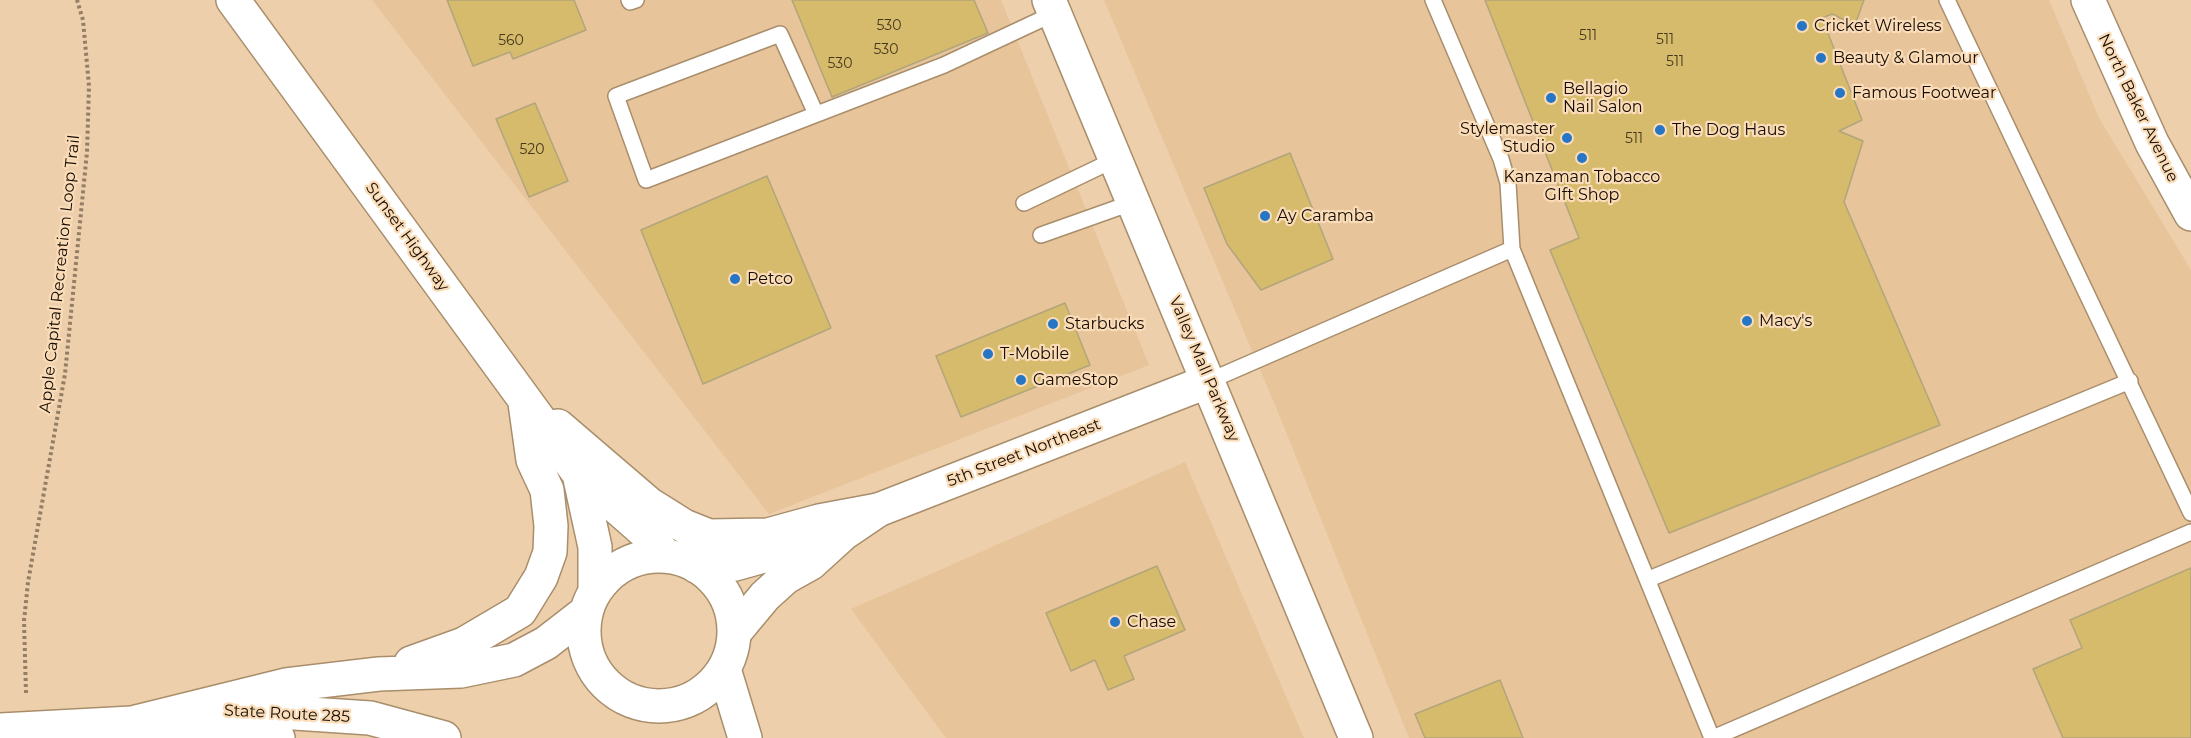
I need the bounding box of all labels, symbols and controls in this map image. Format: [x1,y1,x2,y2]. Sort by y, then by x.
place label: Cricket Wireless [1814,16,1942,36]
house number: 530 [876,18,902,34]
marker: Cricket Wireless [1795,19,1809,33]
house number: 511 [1579,28,1597,44]
street label: North Baker Avenue [2094,31,2182,185]
house number: 511 [1656,32,1674,48]
house number: 560 [498,33,524,49]
house number: 530 [873,42,899,58]
place label: Beauty & Glamour [1833,48,1979,68]
marker: Beauty & Glamour [1814,51,1828,65]
house number: 511 [1666,54,1684,70]
house number: 530 [827,56,853,72]
place label: Bellagio Nail Salon [1563,79,1643,117]
place label: Famous Footwear [1852,83,1996,103]
marker: Famous Footwear [1833,86,1847,100]
marker: Bellagio Nail Salon [1544,91,1558,105]
place label: Stylemaster Studio [1460,119,1555,157]
place label: The Dog Haus [1672,120,1785,140]
marker: The Dog Haus [1653,123,1667,137]
marker: Stylemaster Studio [1560,131,1574,145]
house number: 511 [1625,131,1643,147]
street label: Apple Capital Recreation Loop Trail [36,134,84,414]
house number: 520 [519,142,545,158]
marker: Kanzaman Tobacco GIft Shop [1575,151,1589,165]
place label: Kanzaman Tobacco GIft Shop [1504,167,1660,205]
street label: Sunset Highway [361,179,453,295]
place label: Ay Caramba [1277,206,1374,226]
marker: Ay Caramba [1258,209,1272,223]
place label: Petco [747,269,793,289]
marker: Petco [728,272,742,286]
street label: Valley Mall Parkway [1165,293,1243,445]
place label: Macy's [1759,311,1812,331]
place label: Starbucks [1065,314,1144,334]
marker: Macy's [1740,314,1754,328]
marker: Starbucks [1046,317,1060,331]
place label: T-Mobile [1000,344,1069,364]
marker: T-Mobile [981,347,995,361]
place label: GameStop [1033,370,1118,390]
marker: GameStop [1014,373,1028,387]
street label: 5th Street Northeast [944,415,1104,491]
place label: Chase [1127,612,1176,632]
marker: Chase [1108,615,1122,629]
street label: State Route 285 [223,701,351,727]

